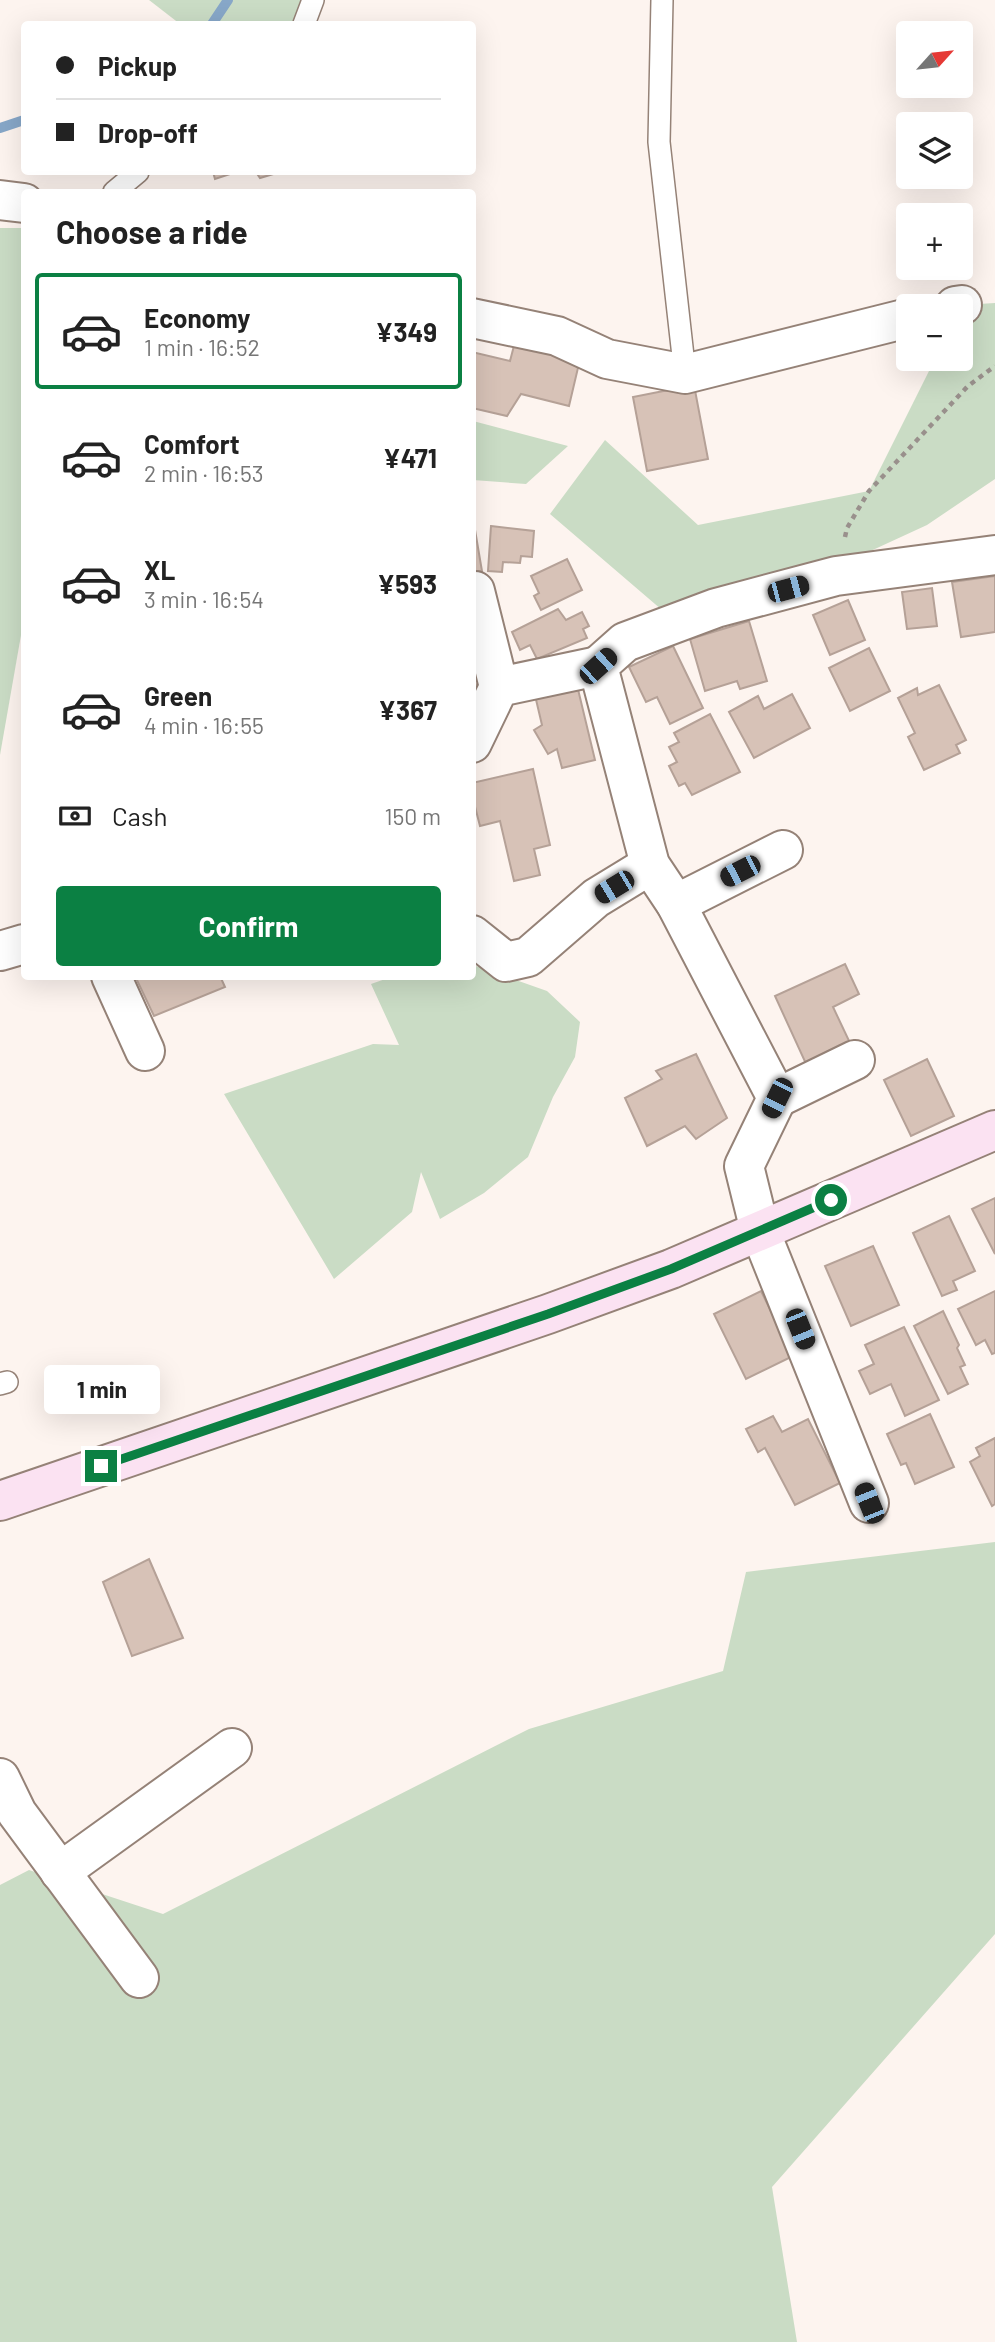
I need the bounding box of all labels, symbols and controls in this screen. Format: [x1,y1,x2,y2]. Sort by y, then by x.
north arrow [896,21,973,98]
map controls [896,21,973,371]
text: Pickup [98,50,177,81]
button: layers [896,112,973,189]
text: Drop-off [98,117,198,148]
button: + [896,203,973,280]
text: Choose a ride [56,212,248,250]
button: − [896,294,973,371]
icon: car [60,300,123,363]
text: Economy [144,302,250,333]
text: ¥349 [376,316,437,347]
text: 1 min · 16:52 [144,333,260,361]
icon: car [60,426,123,489]
text: Comfort [144,428,240,459]
text: ¥471 [383,442,437,473]
text: 2 min · 16:53 [144,459,264,487]
icon: car [60,552,123,615]
text: XL [144,554,175,585]
text: ¥593 [377,568,437,599]
car [765,573,812,605]
text: 3 min · 16:54 [144,585,264,613]
car [576,644,621,688]
icon: car [60,678,123,741]
text: Green [144,680,212,711]
text: ¥367 [378,694,437,725]
text: 4 min · 16:55 [144,711,264,739]
icon: cash [56,797,94,835]
text: Cash [112,800,167,831]
text: 150 m [385,802,441,830]
car [717,852,764,890]
car [591,867,638,907]
button: Confirm [56,886,441,966]
car [759,1075,796,1121]
route start [815,1184,847,1216]
car [783,1306,818,1352]
callout: 1 min [43,1364,159,1414]
text: 1 min [77,1375,127,1403]
route end [85,1450,117,1482]
car [852,1480,887,1526]

